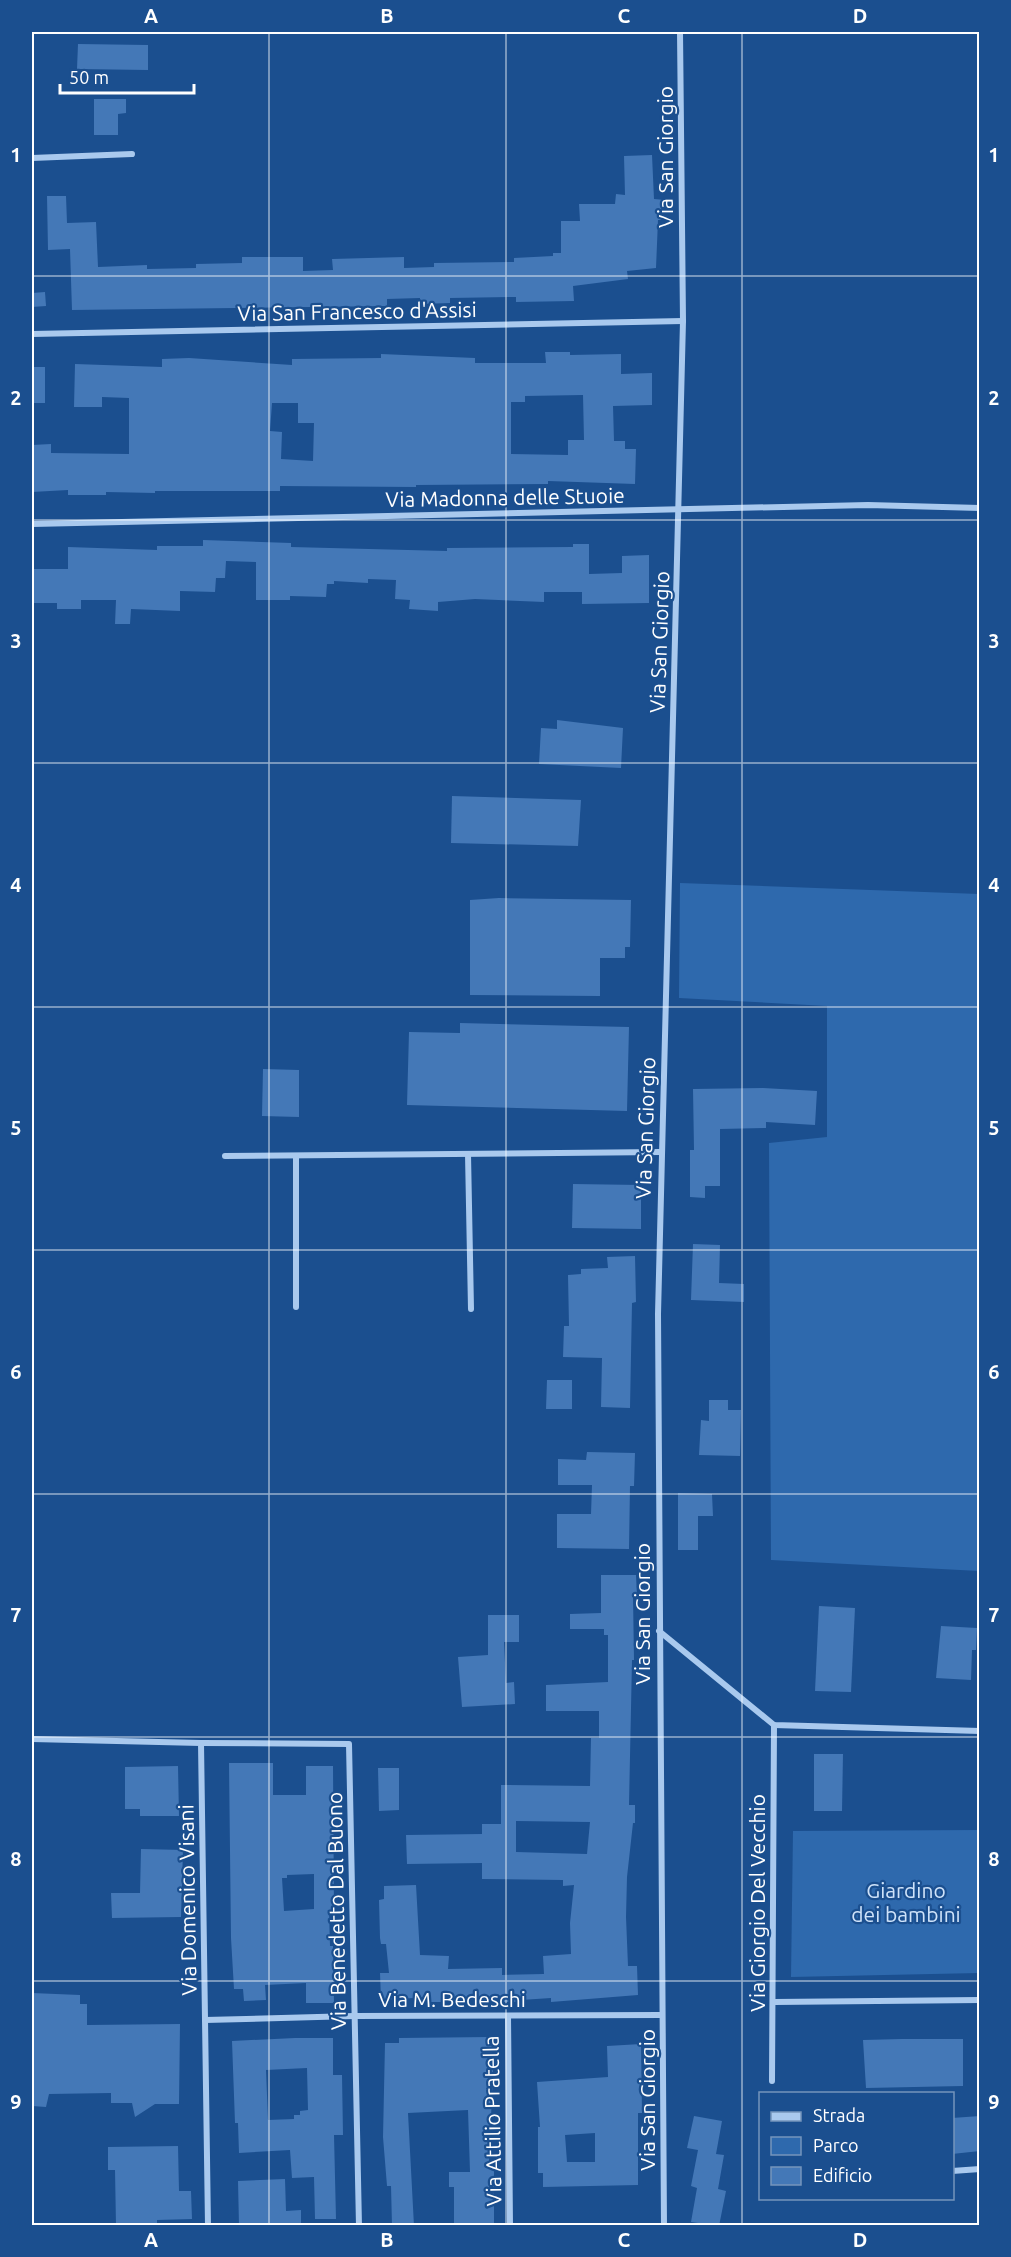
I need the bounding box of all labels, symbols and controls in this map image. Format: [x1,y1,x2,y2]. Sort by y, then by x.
text: A [144,4,158,27]
text: B [380,4,394,27]
text: C [618,4,631,27]
text: D [853,4,867,27]
scale bar [60,57,194,95]
text: 50 m [69,67,109,87]
street label: Via San Giorgio [653,86,677,228]
text: 1 [10,143,22,166]
text: 1 [988,143,1000,166]
street label: Via San Francesco d'Assisi [237,297,477,325]
text: 2 [10,386,22,409]
text: 2 [988,386,1000,409]
street label: Via Madonna delle Stuoie [385,483,625,511]
street label: Via San Giorgio [645,571,673,713]
text: 3 [10,629,22,652]
text: 3 [988,629,1000,652]
text: 4 [10,873,22,896]
text: 4 [988,873,1000,896]
street label: Via San Giorgio [631,1057,659,1199]
text: 5 [10,1116,22,1139]
text: 5 [988,1116,1000,1139]
text: 6 [10,1360,22,1383]
text: 6 [988,1360,1000,1383]
street label: Via San Giorgio [630,1543,654,1685]
text: 7 [10,1603,22,1626]
text: 7 [988,1603,1000,1626]
street label: Via Benedetto Dal Buono [322,1792,350,2030]
street label: Via Giorgio Del Vecchio [745,1794,769,2012]
street label: Via Domenico Visani [173,1804,201,1996]
text: 8 [10,1847,22,1870]
text: 8 [988,1847,1000,1870]
park label: Giardino dei bambini [851,1878,961,1926]
street label: Via M. Bedeschi [378,1987,526,2011]
street label: Via San Giorgio [635,2029,659,2171]
street label: Via Attilio Pratella [479,2035,505,2207]
text: 9 [10,2090,22,2113]
text: 9 [988,2090,1000,2113]
legend [759,2092,954,2200]
text: Strada [813,2105,865,2125]
text: Parco [813,2135,859,2155]
text: Edificio [813,2165,872,2185]
text: A [144,2228,158,2251]
text: B [380,2228,394,2251]
text: C [618,2228,631,2251]
text: D [853,2228,867,2251]

